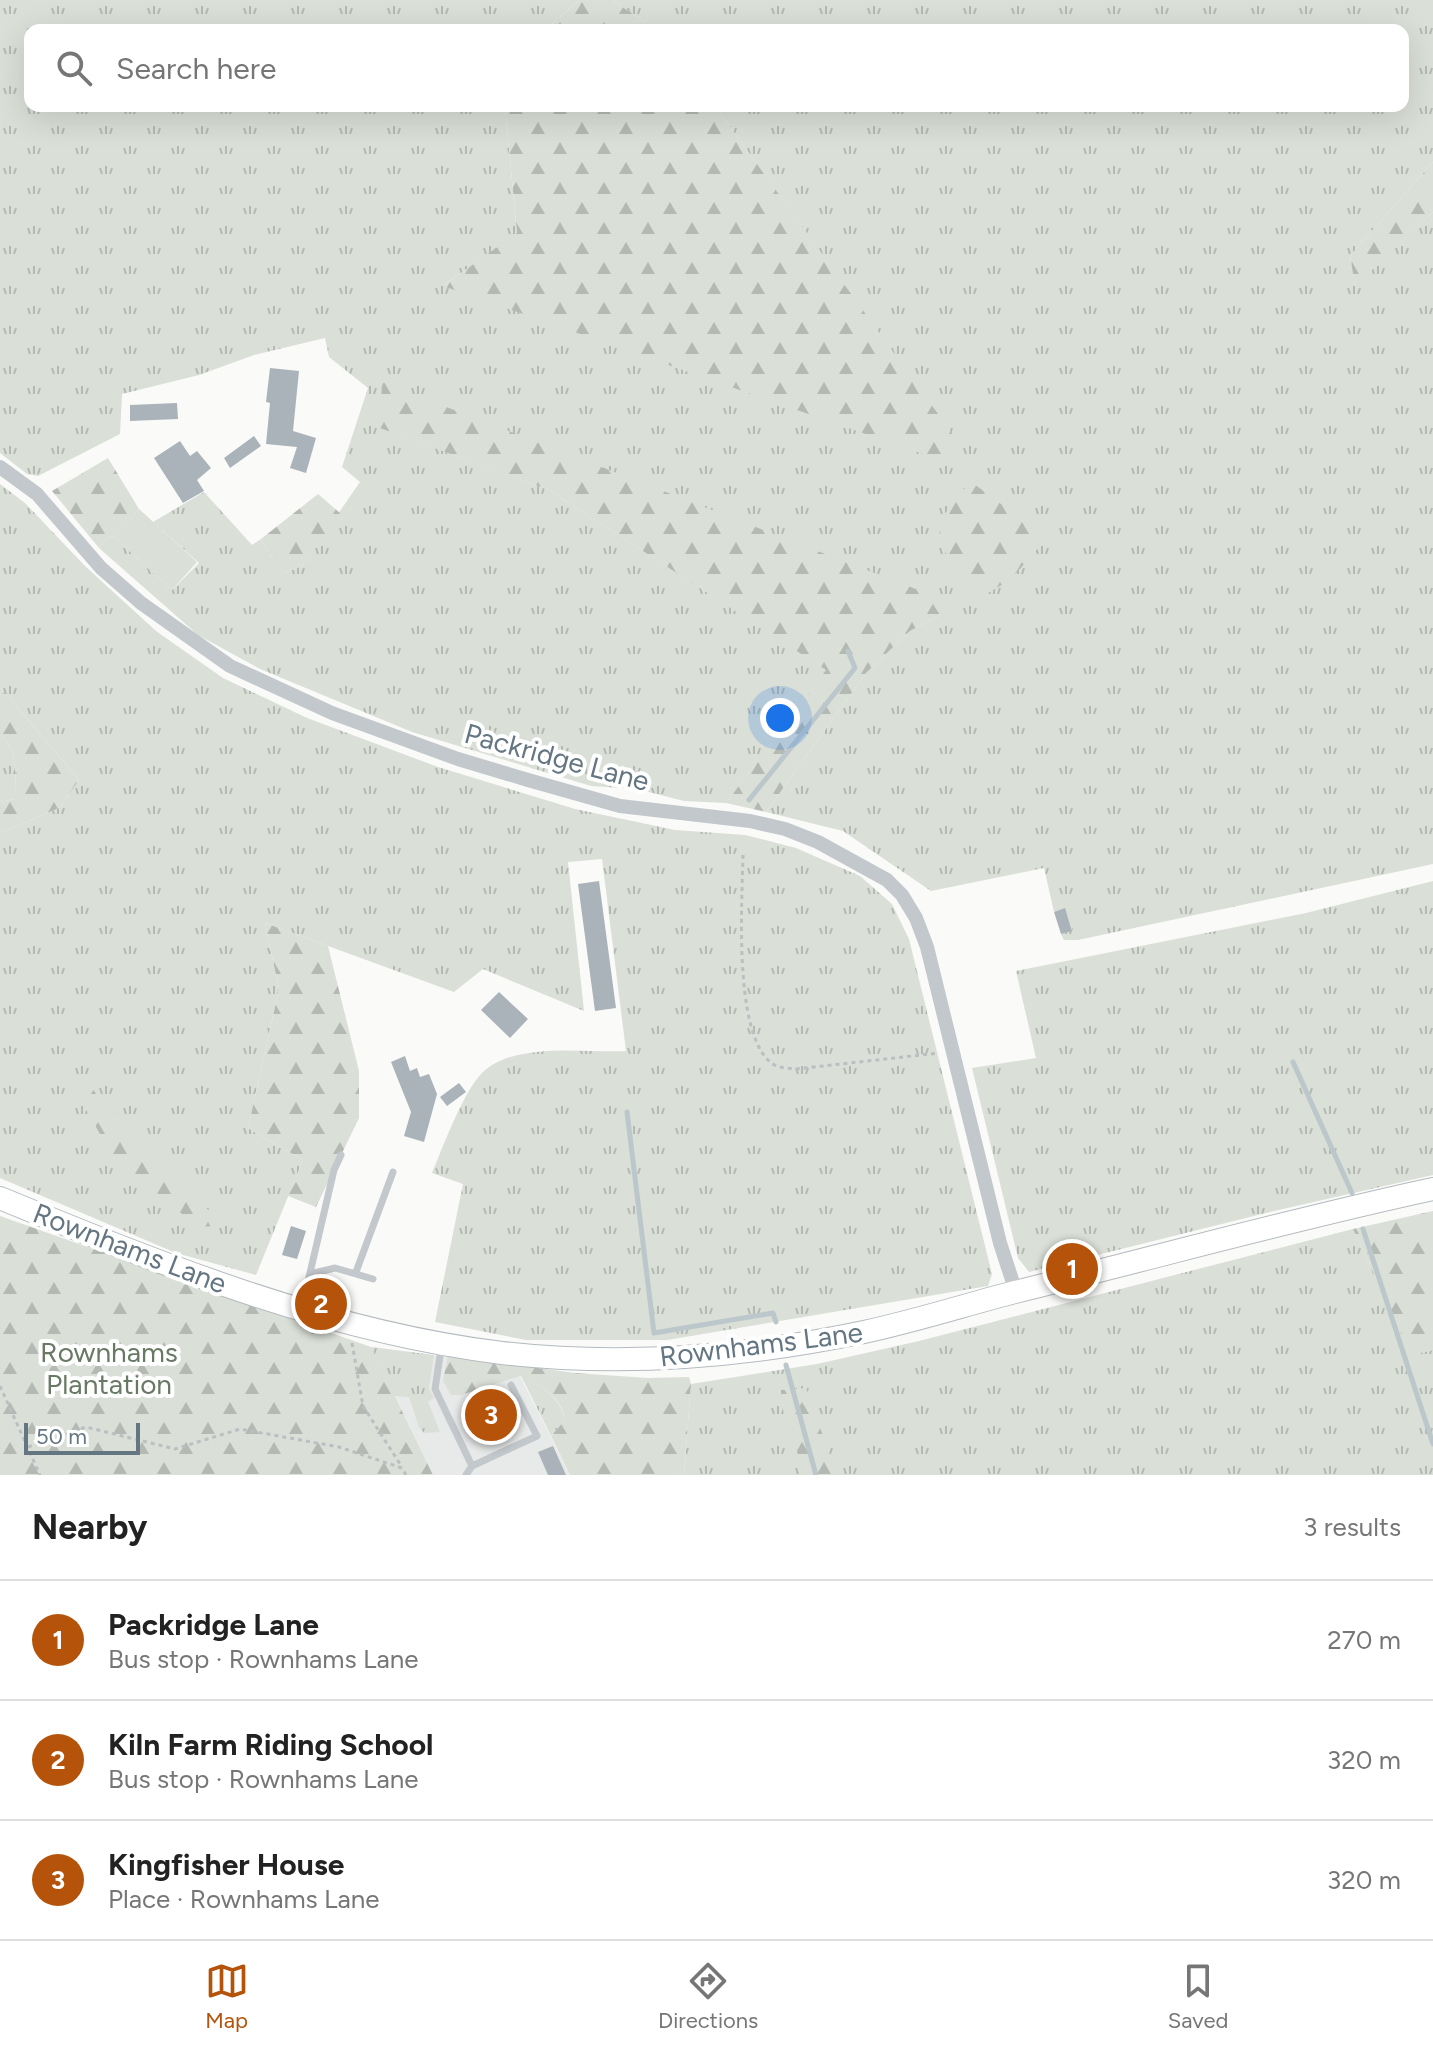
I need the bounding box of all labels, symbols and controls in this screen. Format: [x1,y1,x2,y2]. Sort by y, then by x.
search box [24,24,1409,112]
icon: search [52,46,96,90]
text: Search here [116,50,276,87]
your location [760,698,800,738]
street label: Packridge Lane [461,716,653,798]
street label: Rownhams Lane [28,1196,232,1300]
pin: 1 [1046,1239,1098,1299]
pin: 2 [295,1274,347,1334]
street label: Rownhams Lane [657,1315,865,1373]
park label: Rownhams Plantation [40,1335,178,1401]
pin: 3 [465,1385,517,1445]
scale bar [24,1419,140,1455]
text: 50 m [36,1423,87,1450]
text: Nearby [32,1507,147,1548]
text: 3 results [1303,1511,1401,1543]
text: Packridge Lane [108,1606,319,1643]
text: 1 [53,1624,63,1656]
text: 270 m [1327,1624,1401,1656]
text: Bus stop · Rownhams Lane [108,1643,419,1675]
text: Kiln Farm Riding School [108,1726,434,1763]
text: 2 [50,1744,66,1776]
text: 320 m [1327,1744,1401,1776]
text: Bus stop · Rownhams Lane [108,1763,419,1795]
text: Kingfisher House [108,1846,344,1883]
text: 3 [51,1864,65,1896]
text: 320 m [1327,1864,1401,1896]
text: Place · Rownhams Lane [108,1883,380,1915]
tab: Map [205,1959,249,2034]
tab: Directions [658,1959,758,2034]
tab: Saved [1168,1959,1228,2034]

